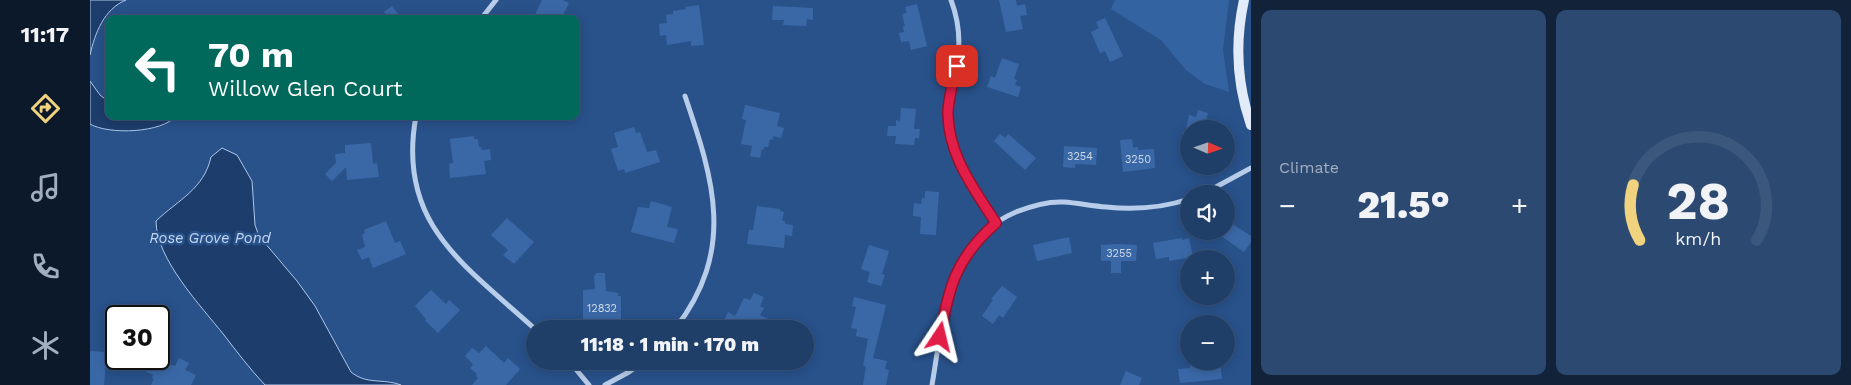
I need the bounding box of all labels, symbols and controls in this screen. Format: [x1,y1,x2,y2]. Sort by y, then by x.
text: 11:17 [21,22,69,47]
text: 70 m [208,34,294,76]
icon: left [125,35,190,100]
pin [936,45,978,87]
icon: arrive [943,52,971,80]
text: Willow Glen Court [208,76,403,101]
icon: directions [28,91,63,126]
north arrow [1180,120,1235,175]
map controls [1180,120,1235,370]
house number: 3254 [1067,150,1093,163]
house number: 3250 [1125,153,1151,166]
text: Climate [1279,158,1339,177]
icon: music [28,170,63,205]
text: 28 [1667,171,1730,232]
text: 21.5° [1357,183,1450,227]
button: sound [1180,185,1235,240]
text: − [1279,189,1296,222]
text: + [1511,189,1528,222]
text: km/h [1675,228,1722,249]
water label: Rose Grove Pond [149,229,272,247]
house number: 3255 [1106,247,1132,260]
icon: phone [28,249,63,284]
button: + [1180,250,1235,305]
house number: 12832 [587,302,617,315]
speed limit sign: 30 [105,305,170,370]
position arrow [913,310,965,362]
button: − [1180,315,1235,370]
icon: climate [28,328,63,363]
text: 11:18 · 1 min · 170 m [581,333,759,356]

